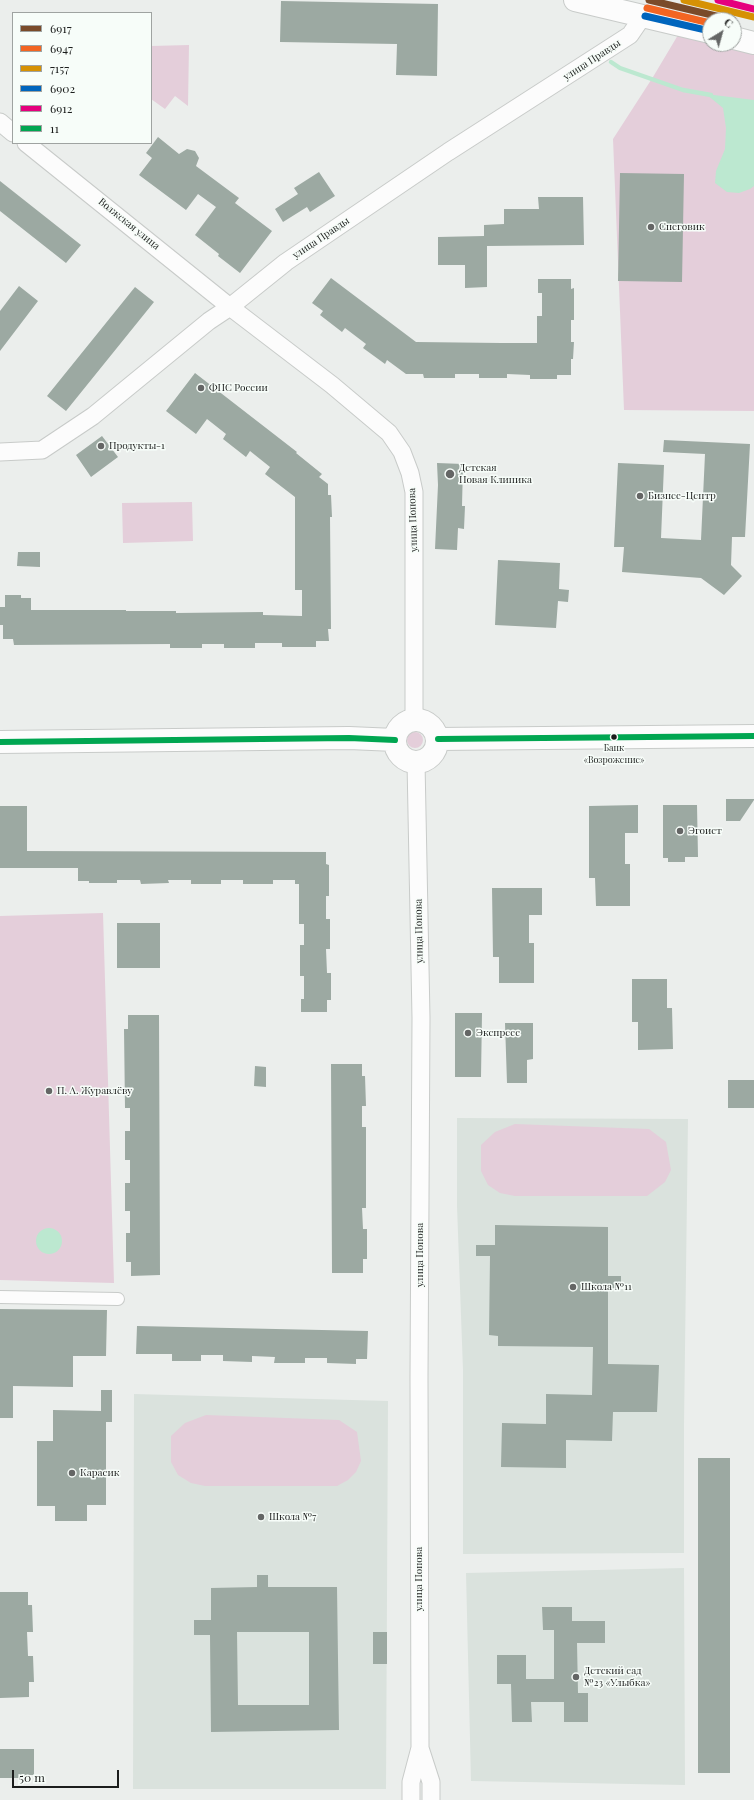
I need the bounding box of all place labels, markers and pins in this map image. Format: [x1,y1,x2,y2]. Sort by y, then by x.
place label: Снеговик [659,221,705,233]
marker: Снеговик [646,222,656,232]
place label: ФНС России [209,382,268,394]
marker: ФНС России [196,383,206,393]
place label: Продукты-1 [109,440,165,452]
marker: Продукты-1 [96,441,106,451]
place label: Детская Новая Клиника [459,462,532,486]
marker: Детская Новая Клиника [444,468,456,480]
place label: Бизнес-Центр [648,490,716,502]
marker: Бизнес-Центр [635,491,645,501]
marker: Банк «Возрожение» [609,732,619,742]
place label: Банк «Возрожение» [583,743,645,764]
place label: Эгоист [688,825,722,837]
marker: Эгоист [675,826,685,836]
place label: Экспресс [476,1027,520,1039]
marker: Экспресс [463,1028,473,1038]
place label: П. А. Журавлёву [57,1085,132,1097]
marker: П. А. Журавлёву [44,1086,54,1096]
place label: Школа №11 [581,1281,632,1293]
marker: Школа №11 [568,1282,578,1292]
place label: Карасик [80,1467,119,1479]
marker: Карасик [67,1468,77,1478]
place label: Школа №7 [269,1511,316,1523]
marker: Школа №7 [256,1512,266,1522]
place label: Детский сад №23 «Улыбка» [584,1665,650,1688]
marker: Детский сад №23 «Улыбка» [571,1672,581,1682]

